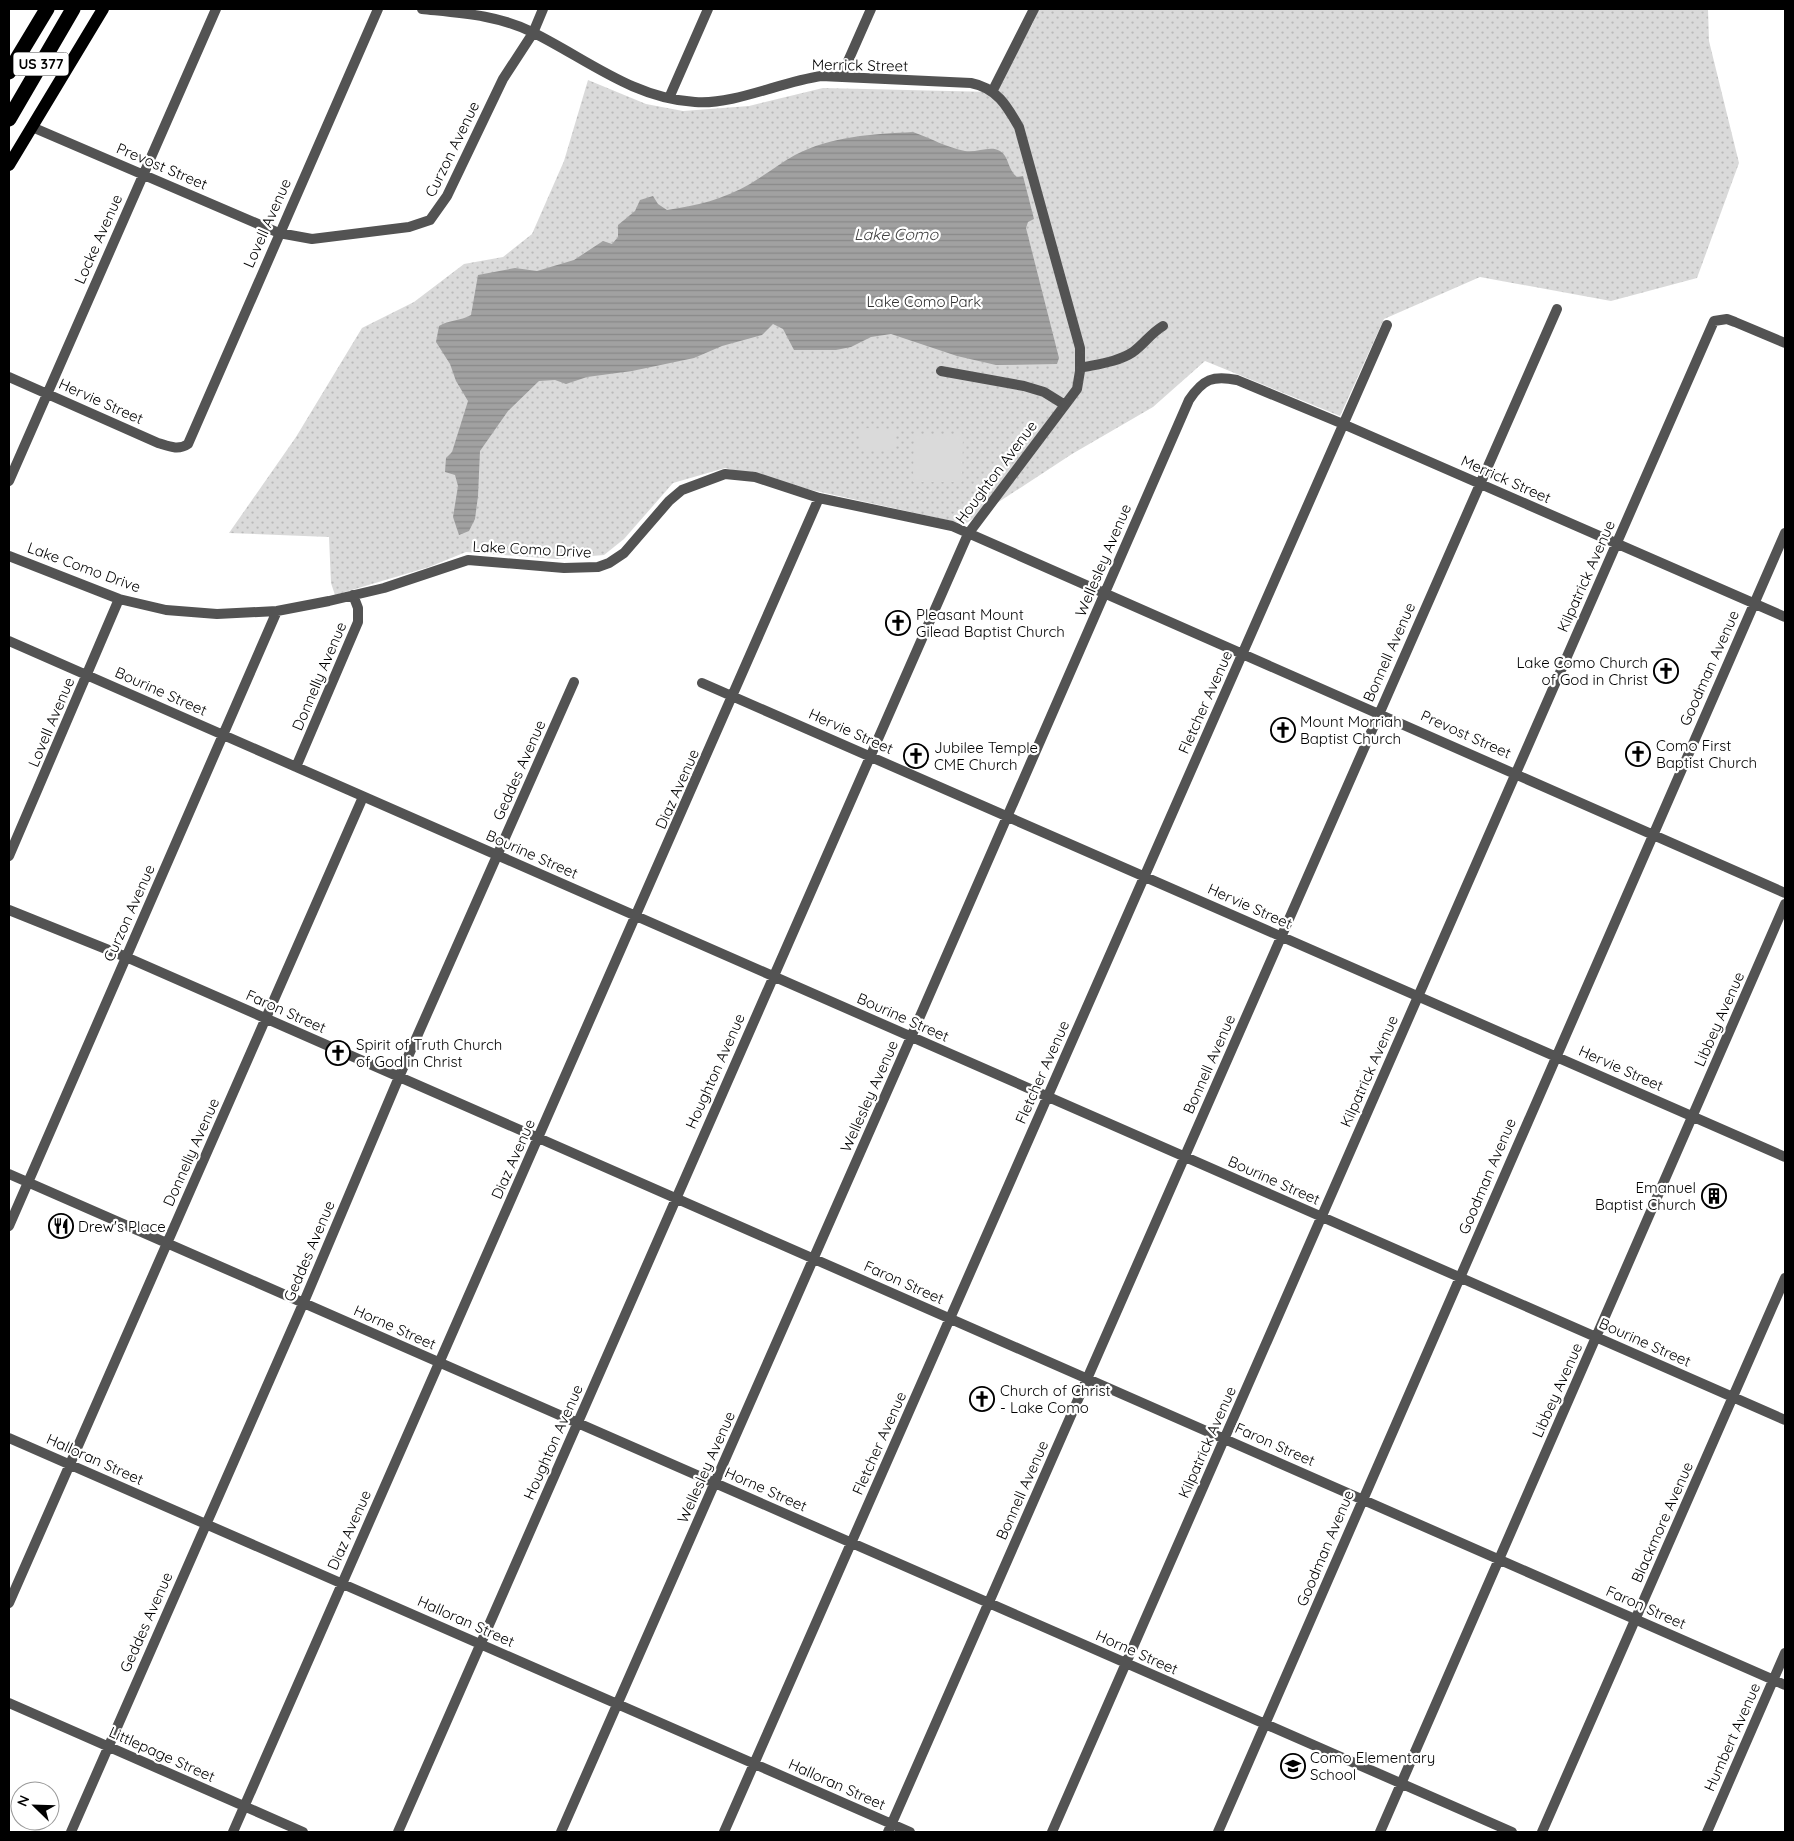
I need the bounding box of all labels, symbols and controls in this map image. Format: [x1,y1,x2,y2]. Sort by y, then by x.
road number: US 377 [13,52,68,76]
street label: Merrick Street [812,55,908,75]
street label: Curzon Avenue [421,98,483,200]
street label: Prevost Street [114,138,210,194]
street label: Lovell Avenue [239,175,295,271]
street label: Locke Avenue [70,191,126,287]
water label: Lake Como [854,224,939,244]
park label: Lake Como Park [867,292,981,311]
street label: Hervie Street [56,374,146,428]
street label: Houghton Avenue [951,417,1041,527]
street label: Merrick Street [1458,451,1554,507]
street label: Wellesley Avenue [1071,501,1135,619]
street label: Kilpatrick Avenue [1553,517,1619,635]
street label: Lake Como Drive [472,536,592,562]
street label: Lake Como Drive [25,538,143,596]
street label: Bonnell Avenue [1359,599,1419,705]
place label: Pleasant Mount Gilead Baptist Church [916,605,1065,641]
street label: Goodman Avenue [1675,607,1743,729]
church icon: Pleasant Mount Gilead Baptist Church [885,610,911,636]
street label: Donnelly Avenue [288,619,350,733]
street label: Fletcher Avenue [1174,647,1236,757]
place label: Lake Como Church of God in Christ [1516,653,1648,689]
church icon: Lake Como Church of God in Christ [1653,658,1679,684]
street label: Bourine Street [112,662,210,720]
street label: Lovell Avenue [24,674,78,770]
street label: Hervie Street [806,704,896,758]
street label: Prevost Street [1418,706,1514,762]
place label: Mount Morriah Baptist Church [1300,712,1402,748]
street label: Geddes Avenue [488,717,550,823]
church icon: Mount Morriah Baptist Church [1270,717,1296,743]
place label: Como First Baptist Church [1656,736,1757,772]
place label: Jubilee Temple CME Church [934,738,1038,774]
church icon: Como First Baptist Church [1625,741,1651,767]
church icon: Jubilee Temple CME Church [903,743,929,769]
street label: Diaz Avenue [651,746,703,832]
street label: Bourine Street [483,825,581,883]
street label: Curzon Avenue [99,862,159,964]
street label: Hervie Street [1205,879,1295,933]
street label: Libbey Avenue [1690,969,1748,1069]
street label: Faron Street [243,985,329,1037]
street label: Bourine Street [854,988,952,1046]
street label: Houghton Avenue [681,1010,749,1132]
street label: Bonnell Avenue [1179,1011,1239,1117]
street label: Kilpatrick Avenue [1336,1012,1402,1130]
street label: Fletcher Avenue [1011,1017,1073,1127]
place label: Spirit of Truth Church of God in Christ [356,1035,502,1071]
street label: Wellesley Avenue [836,1037,902,1155]
church icon: Spirit of Truth Church of God in Christ [325,1040,351,1066]
street label: Hervie Street [1576,1041,1666,1095]
street label: Donnelly Avenue [159,1095,223,1209]
street label: Goodman Avenue [1454,1115,1520,1237]
street label: Diaz Avenue [487,1116,539,1202]
street label: Bourine Street [1225,1151,1323,1209]
place label: Emanuel Baptist Church [1595,1178,1696,1214]
building icon: Emanuel Baptist Church [1701,1183,1727,1209]
street label: Geddes Avenue [279,1198,339,1304]
restaurant icon: Drew's Place [48,1213,74,1239]
place label: Drew's Place [78,1217,166,1236]
street label: Faron Street [861,1256,947,1308]
street label: Horne Street [351,1300,439,1354]
street label: Bourine Street [1596,1313,1694,1371]
street label: Libbey Avenue [1528,1340,1586,1440]
street label: Houghton Avenue [519,1381,587,1503]
place label: Church of Christ - Lake Como [1000,1381,1111,1417]
street label: Kilpatrick Avenue [1174,1383,1240,1501]
church icon: Church of Christ - Lake Como [969,1386,995,1412]
street label: Fletcher Avenue [848,1388,910,1498]
street label: Wellesley Avenue [673,1408,739,1526]
street label: Faron Street [1232,1418,1318,1470]
street label: Halloran Street [44,1429,146,1489]
street label: Bonnell Avenue [992,1437,1052,1543]
street label: Blackmore Avenue [1627,1459,1697,1585]
street label: Horne Street [722,1462,810,1516]
street label: Diaz Avenue [323,1487,375,1573]
street label: Goodman Avenue [1292,1487,1358,1609]
street label: Geddes Avenue [115,1569,177,1675]
street label: Faron Street [1603,1581,1689,1633]
street label: Halloran Street [415,1591,517,1651]
street label: Horne Street [1093,1625,1181,1679]
street label: Humbert Avenue [1700,1680,1764,1794]
street label: Littlepage Street [106,1722,218,1786]
place label: Como Elementary School [1310,1748,1435,1784]
school or university icon: Como Elementary School [1280,1753,1306,1779]
street label: Halloran Street [786,1754,888,1814]
north arrow [10,1781,60,1831]
text: N [13,1793,33,1809]

